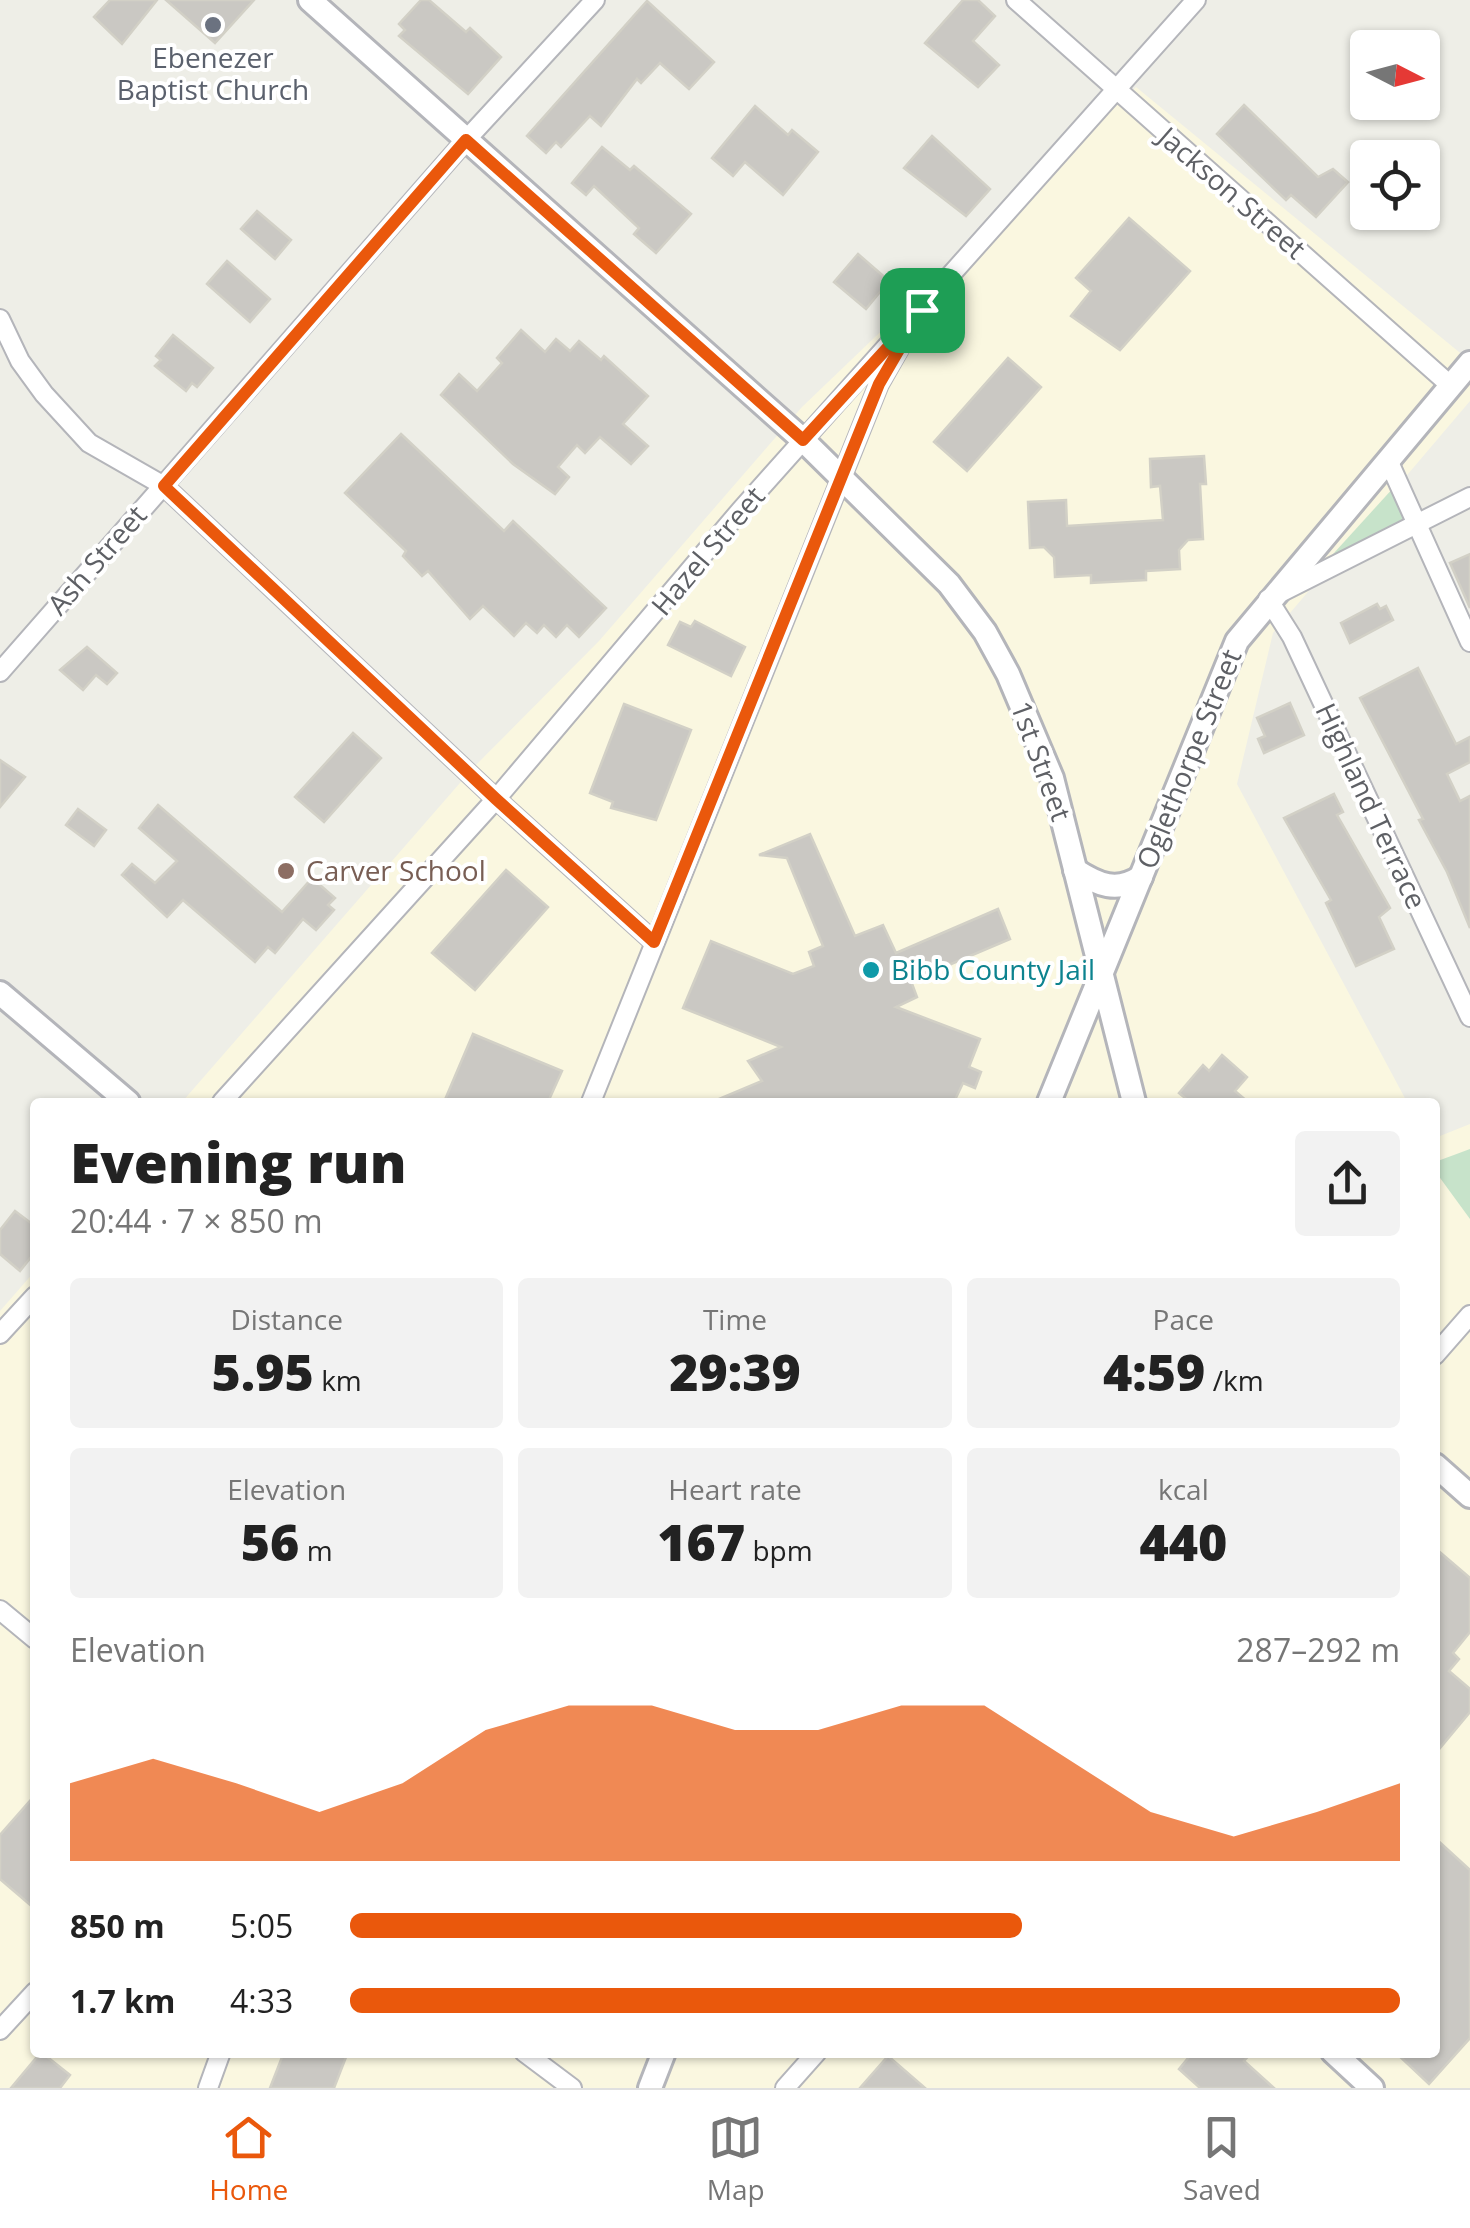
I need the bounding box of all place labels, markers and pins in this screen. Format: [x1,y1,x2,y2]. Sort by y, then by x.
marker: Ebenezer Baptist Church [202,14,224,36]
place label: Ebenezer Baptist Church [117,38,309,108]
pin [880,268,965,353]
place label: Carver School [306,851,486,889]
marker: Carver School [275,860,297,882]
place label: Bibb County Jail [891,950,1095,988]
marker: Bibb County Jail [860,959,882,981]

